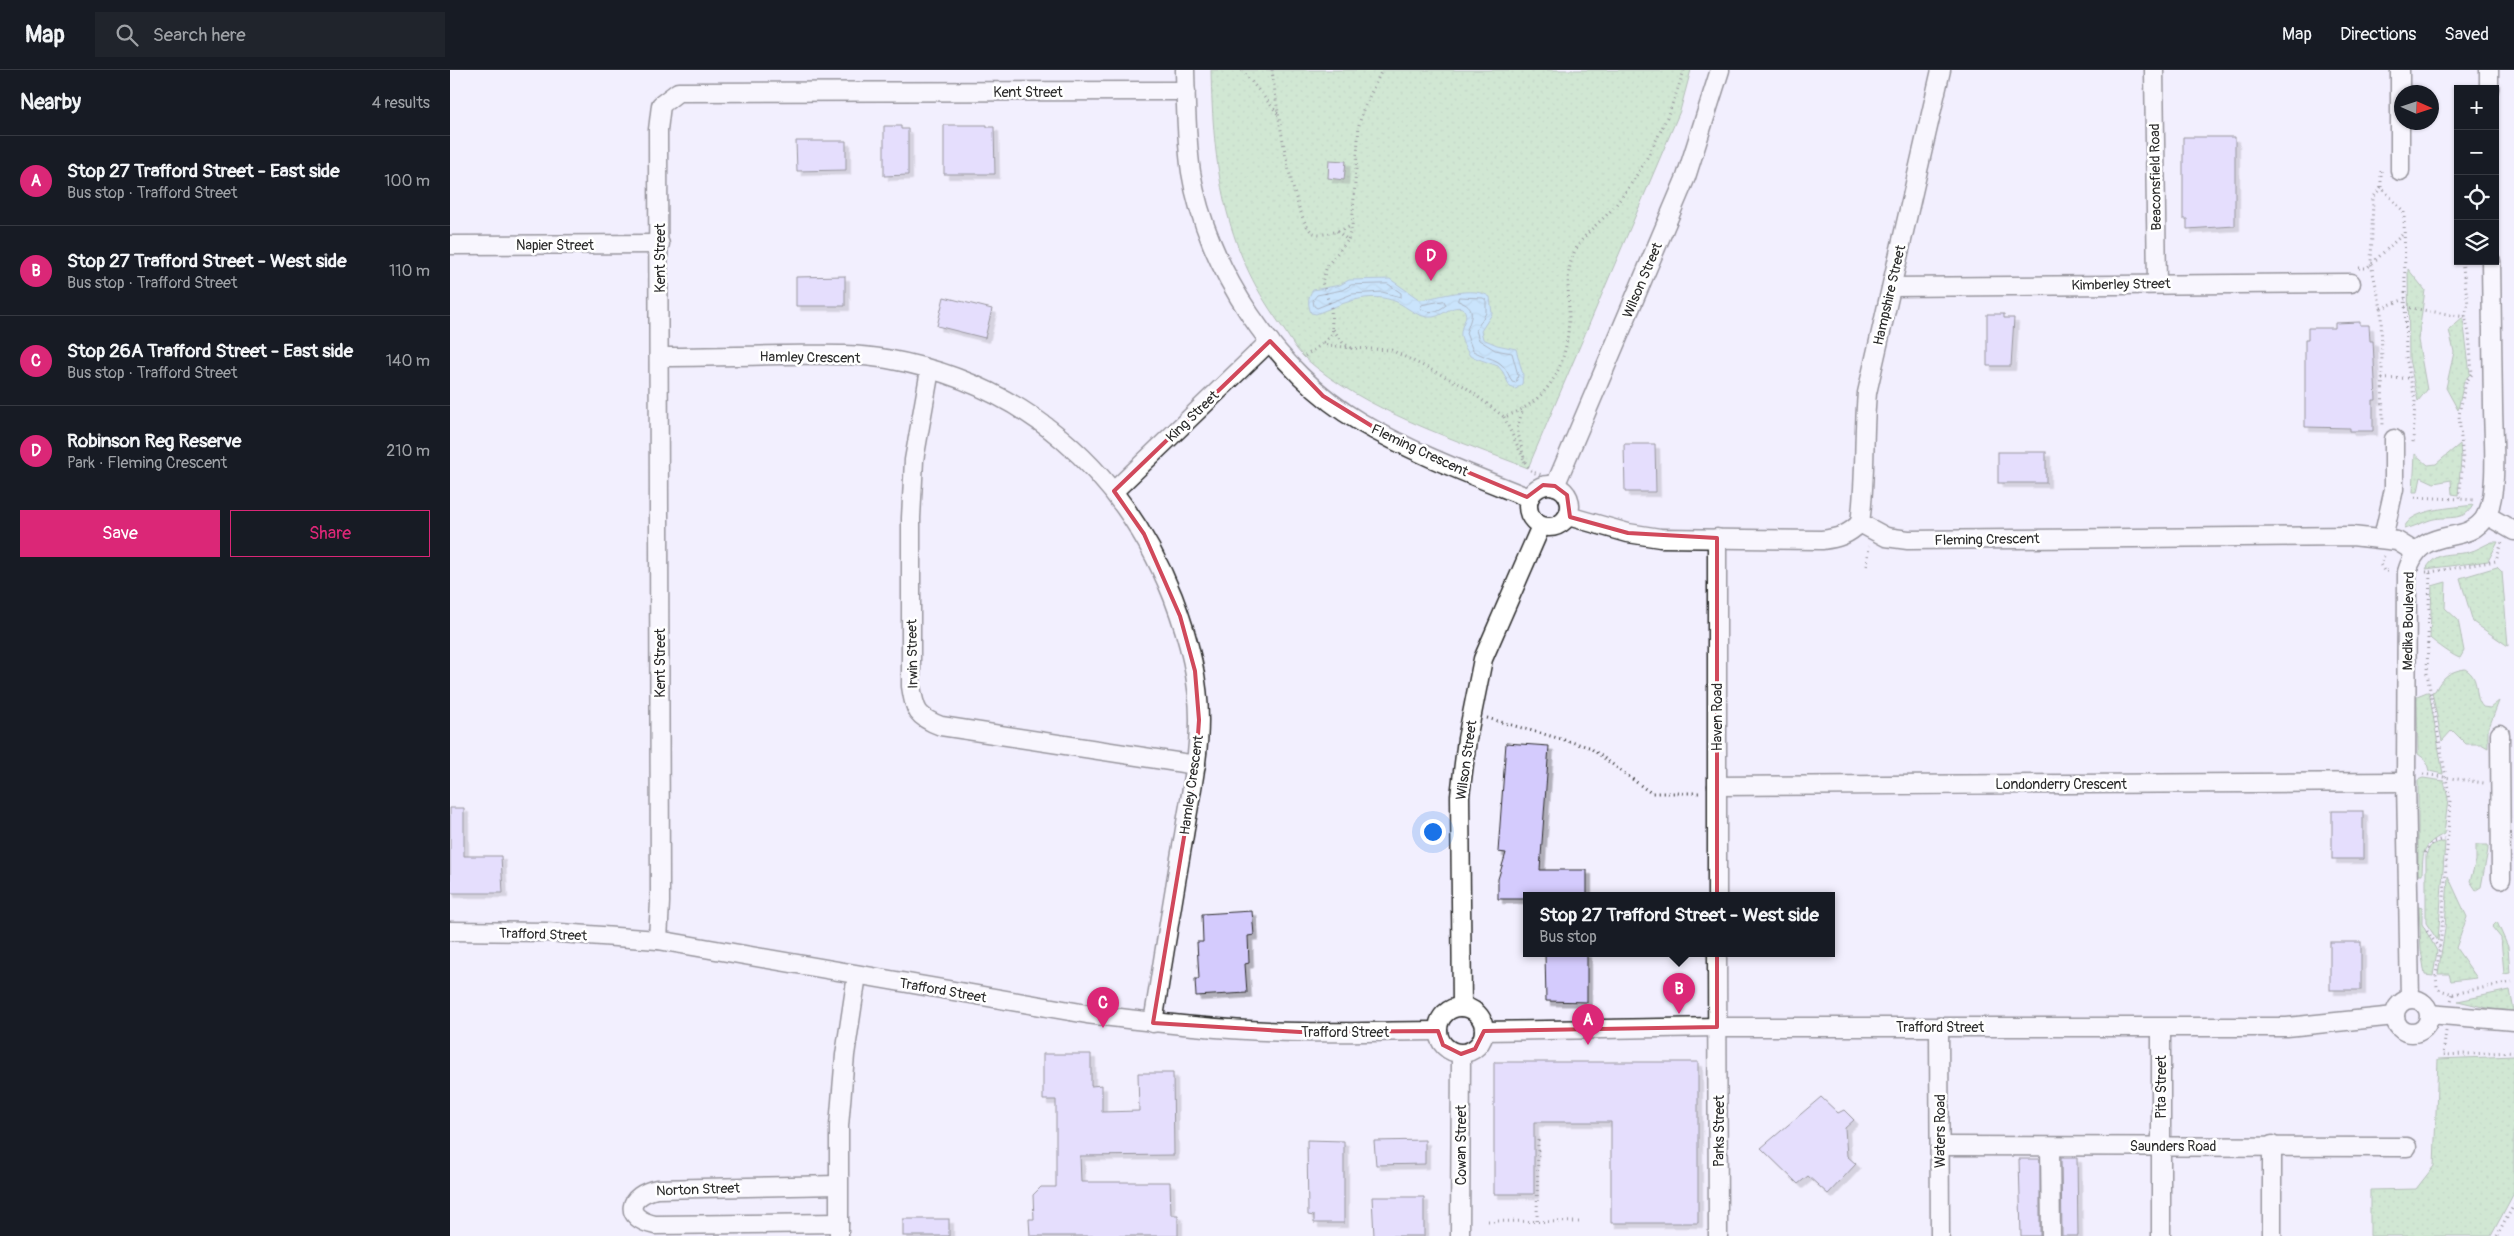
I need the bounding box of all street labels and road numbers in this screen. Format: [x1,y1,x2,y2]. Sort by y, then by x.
street label: Kent Street [993,84,1063,101]
street label: Beaconsfield Road [2146,123,2165,231]
street label: Kent Street [652,223,669,293]
street label: Napier Street [516,237,594,254]
street label: Wilson Street [1619,240,1666,321]
street label: Hampshire Street [1870,243,1909,347]
street label: Kimberley Street [2071,275,2171,294]
street label: Hamley Crescent [759,348,861,367]
street label: King Street [1162,387,1223,446]
street label: Fleming Crescent [1369,421,1471,480]
street label: Fleming Crescent [1934,530,2040,549]
street label: Medika Boulevard [2399,571,2418,671]
street label: Irwin Street [903,619,922,689]
street label: Kent Street [652,628,669,698]
street label: Haven Road [1709,683,1726,751]
street label: Wilson Street [1452,719,1481,801]
street label: Hamley Crescent [1176,734,1207,836]
street label: Londonderry Crescent [1995,776,2127,793]
street label: Trafford Street [499,924,588,945]
street label: Trafford Street [898,974,988,1007]
street label: Trafford Street [1896,1019,1984,1036]
street label: Trafford Street [1301,1024,1389,1041]
street label: Pita Street [2153,1055,2170,1119]
street label: Waters Road [1932,1094,1949,1168]
street label: Parks Street [1711,1095,1728,1167]
street label: Cowan Street [1453,1104,1470,1185]
street label: Saunders Road [2130,1138,2216,1155]
street label: Norton Street [656,1180,741,1199]

